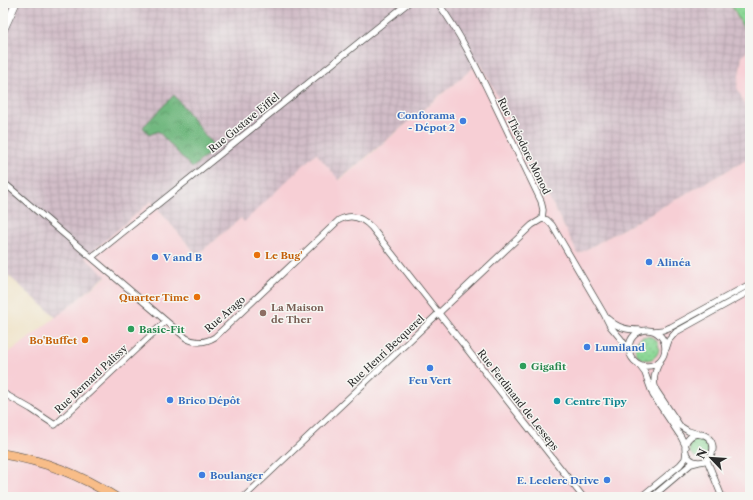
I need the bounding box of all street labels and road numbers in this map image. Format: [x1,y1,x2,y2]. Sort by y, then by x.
street label: Rue Gustave Eiffel [206,90,282,156]
street label: Rue Théodore Monod [495,96,553,196]
street label: Rue Arago [202,293,248,335]
street label: Rue Henri Becquerel [345,312,427,390]
street label: Rue Bernard Palissy [52,342,130,416]
street label: Rue Ferdinand de Lesseps [475,347,561,453]

